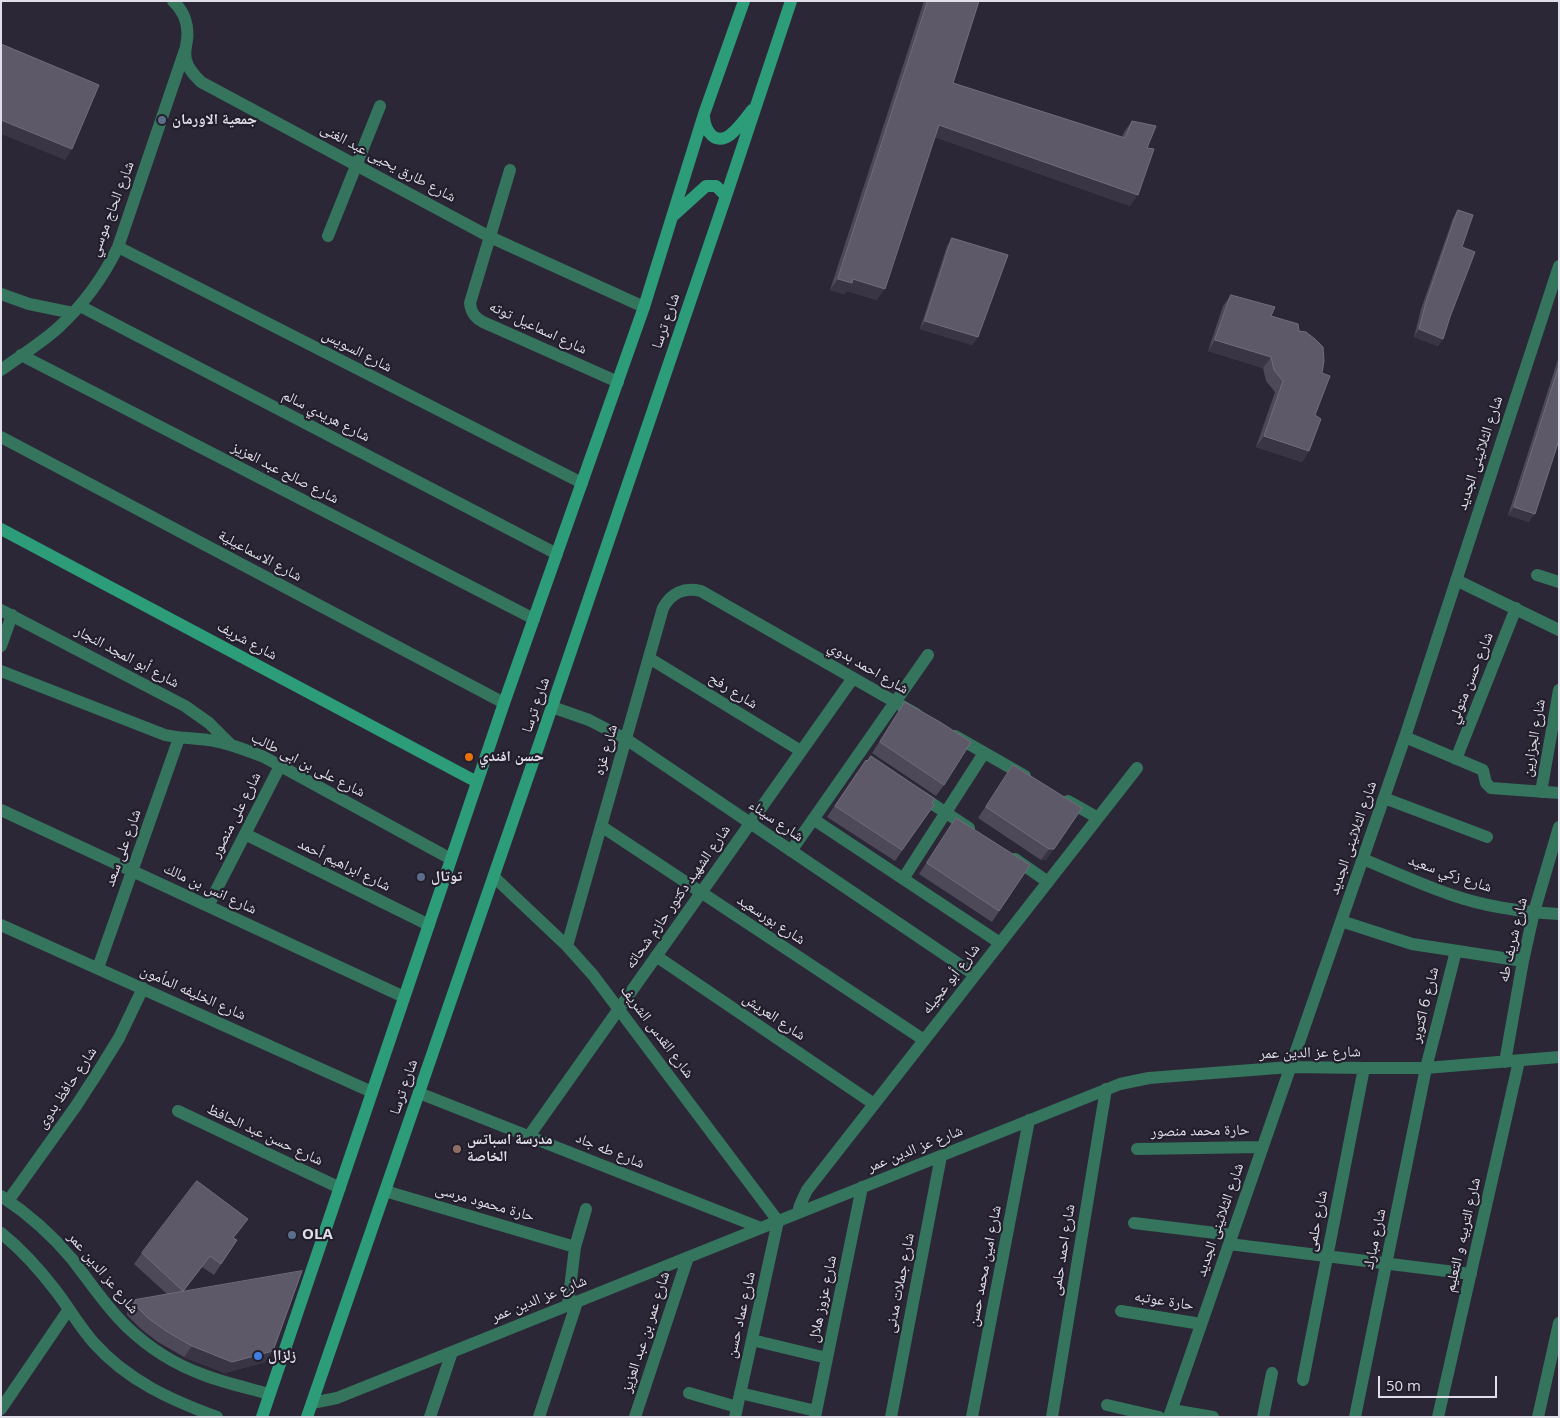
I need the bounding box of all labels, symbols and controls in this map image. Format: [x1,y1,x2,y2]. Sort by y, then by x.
place label: جمعية الاورمان [172,111,257,129]
marker: جمعية الاورمان [156,114,168,126]
street label: شارع طارق يحيى عبد الغنى [317,120,459,206]
street label: شارع الحاج موسي [86,159,138,259]
street label: شارع ترسا [648,291,684,351]
street label: شارع اسماعيل توته [486,298,590,358]
street label: شارع السويس [319,326,395,376]
street label: شارع هريدي سالم [279,386,373,446]
street label: شارع الثلاثينى الجديد [1453,394,1507,512]
street label: شارع صالح عبد العزيز [228,438,342,508]
street label: شارع الاسماعيلية [215,526,305,586]
street label: شارع شريف [214,618,280,664]
street label: شارع أبو المجد النجار [72,622,182,692]
street label: شارع حسن متولي [1444,630,1498,726]
street label: شارع احمد بدوي [824,638,912,698]
street label: شارع رفح [705,669,761,713]
street label: شارع ترسا [518,675,554,735]
street label: شارع الجزارين [1518,698,1550,778]
street label: شارع غزه [590,722,622,778]
street label: شارع على بن ابى طالب [248,728,368,802]
place label: حسن افندي [479,748,544,766]
marker: حسن افندي [463,751,475,763]
street label: شارع على منصور [207,769,265,861]
street label: شارع الثلاثينى الجديد [1325,779,1381,897]
street label: شارع سيناء [745,796,807,846]
street label: شارع على سعد [101,807,145,889]
street label: شارع الشهيد دكتور حازم شحاته [621,822,735,972]
street label: شارع ابراهيم أحمد [295,835,393,895]
street label: شارع زكي سعيد [1406,851,1494,897]
street label: شارع انس بن مالك [160,860,260,918]
place label: توتال [431,868,462,886]
marker: توتال [415,871,427,883]
street label: شارع بورسعيد [733,891,809,949]
street label: شارع شريف طه [1495,896,1531,984]
street label: شارع أبو عجيله [918,940,984,1018]
street label: شارع الخليفه المأمون [137,962,249,1024]
street label: شارع 6 اكتوبر [1407,965,1443,1045]
street label: شارع القدس الشريف [616,982,698,1082]
street label: شارع العريش [739,989,809,1045]
street label: شارع عز الدين عمر [1259,1043,1361,1063]
street label: شارع حافظ بدوى [33,1044,101,1132]
street label: شارع ترسا [386,1057,422,1117]
street label: شارع حسن عبد الحافظ [204,1100,326,1170]
street label: حارة محمد منصور [1150,1121,1250,1141]
street label: شارع عز الدين عمر [865,1122,965,1176]
street label: شارع طه جاد [573,1129,647,1173]
place label: مدرسة اسباتس الخاصة [467,1131,553,1166]
marker: مدرسة اسباتس الخاصة [451,1143,463,1155]
street label: شارع الثلاثينى الجديد [1192,1161,1248,1279]
street label: شارع التربيه و التعليم [1441,1176,1485,1294]
street label: حارة محمود مرسى [433,1180,537,1226]
street label: شارع حلمى [1302,1189,1332,1253]
street label: شارع احمد حلمى [1047,1203,1079,1297]
street label: شارع امين محمد حسن [964,1204,1006,1328]
street label: شارع مبارك [1360,1207,1390,1271]
place label: OLA [302,1226,333,1244]
street label: شارع عز الدين عمر [64,1228,142,1318]
marker: OLA [286,1229,298,1241]
street label: شارع جملات مدنى [882,1232,918,1334]
street label: شارع عزوز هلال [805,1254,841,1344]
street label: شارع عمر بن عبد العزيز [618,1269,674,1395]
street label: شارع عماد حسن [722,1270,760,1360]
street label: شارع عز الدين عمر [489,1272,589,1326]
street label: حارة عوتبه [1133,1287,1195,1315]
place label: زلزال [268,1347,296,1365]
marker: زلزال [252,1350,264,1362]
scale bar [1380,1366,1499,1398]
text: 50 m [1386,1375,1421,1395]

